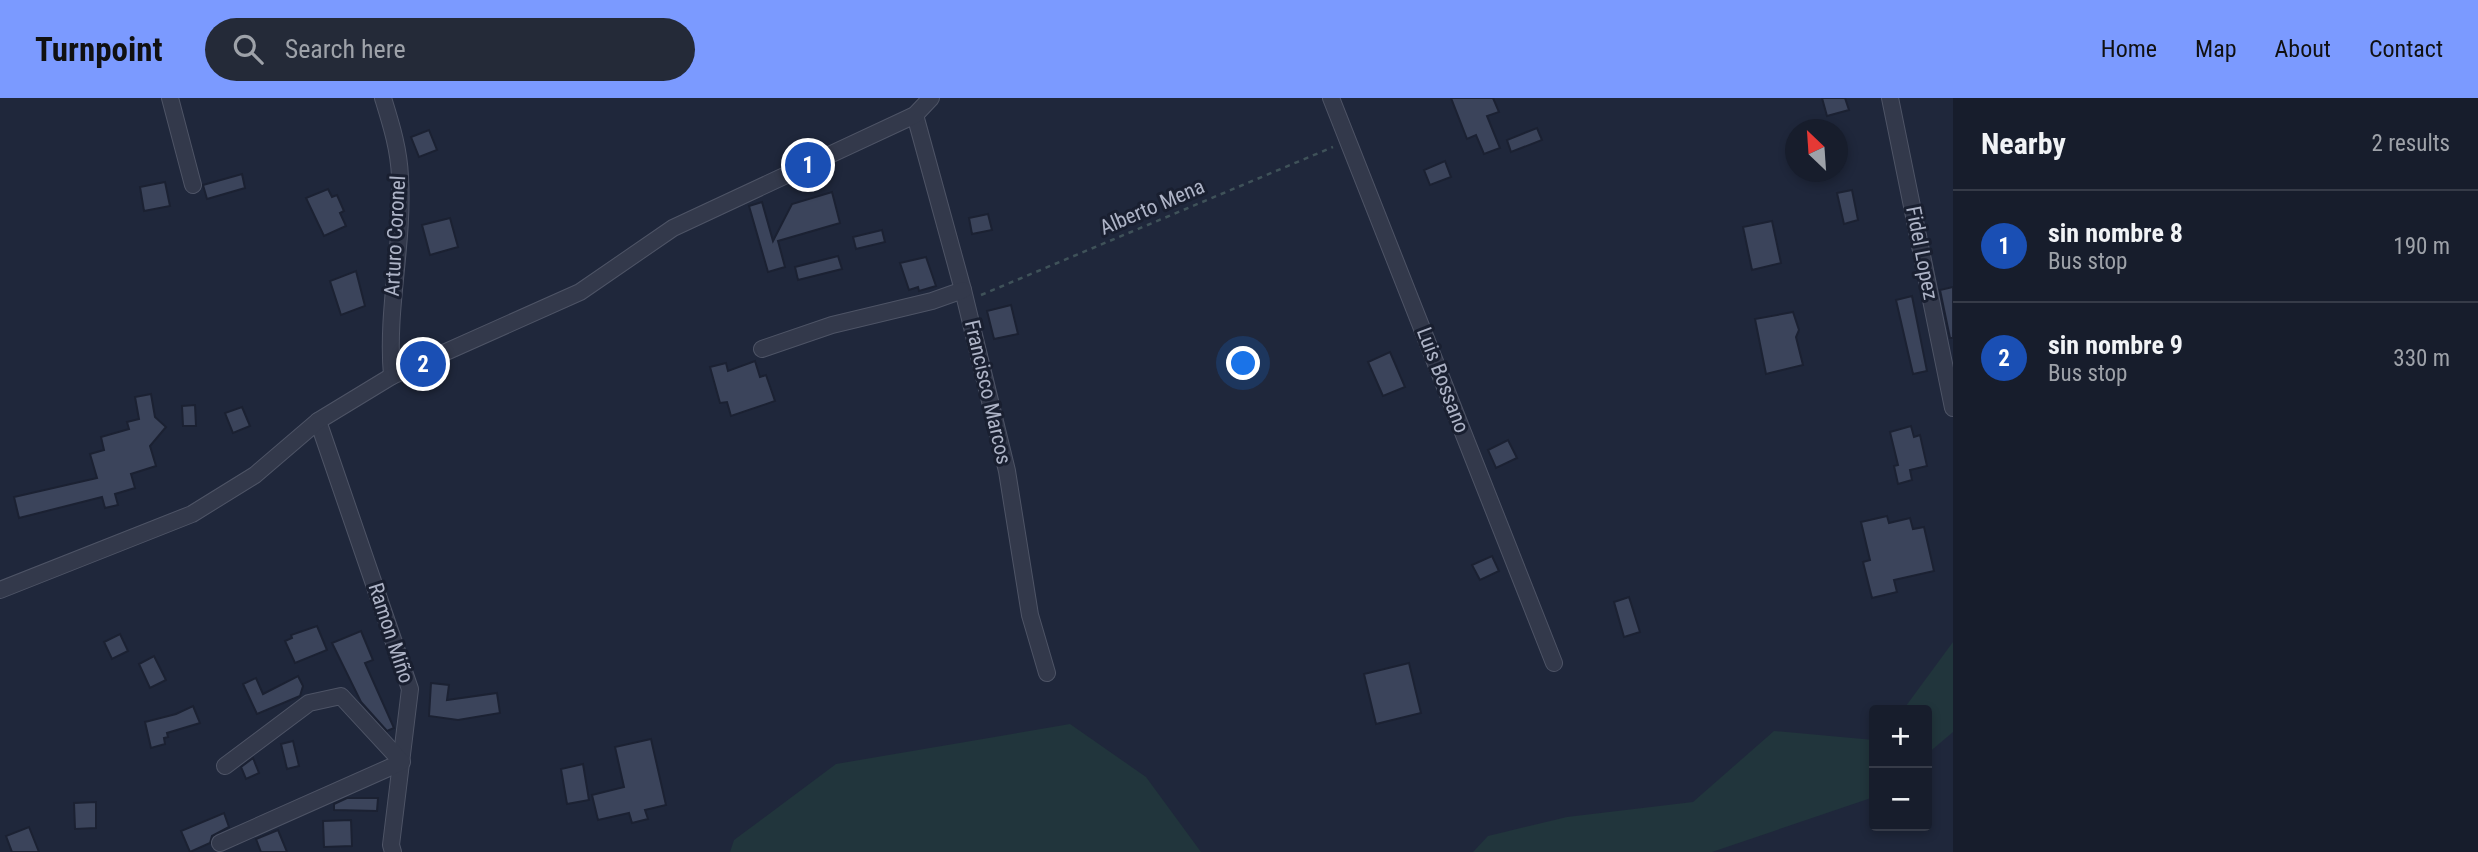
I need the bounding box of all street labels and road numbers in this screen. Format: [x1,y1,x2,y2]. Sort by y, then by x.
street label: Alberto Mena [1096,174,1208,240]
street label: Arturo Coronel [380,175,410,297]
street label: Fidel Lopez [1901,204,1943,302]
street label: Francisco Marcos [960,318,1016,466]
street label: Luis Bossano [1412,324,1474,436]
street label: Ramon Miño [364,580,418,686]

